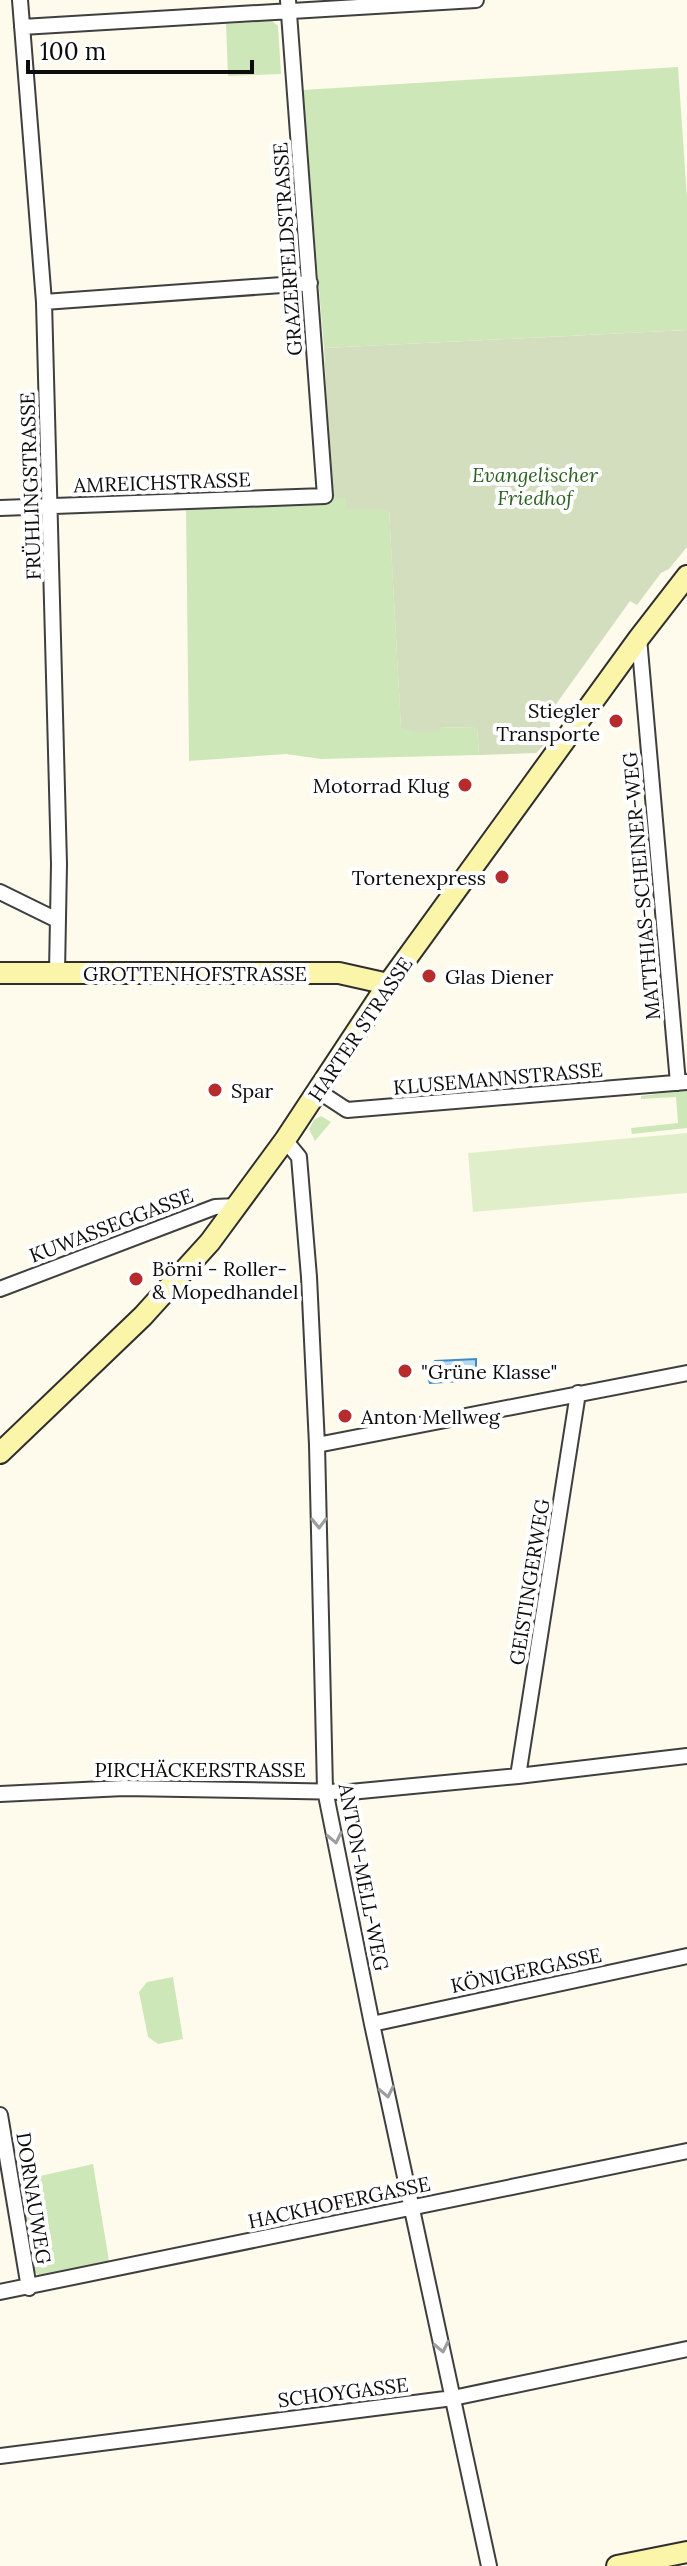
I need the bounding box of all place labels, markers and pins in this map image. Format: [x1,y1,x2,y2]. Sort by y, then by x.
place label: Stiegler Transporte [496,698,600,746]
marker: Stiegler Transporte [607,712,625,730]
place label: Motorrad Klug [313,773,450,798]
marker: Motorrad Klug [456,776,474,794]
place label: Tortenexpress [352,865,486,890]
marker: Tortenexpress [493,868,511,886]
place label: Glas Diener [445,964,554,989]
marker: Glas Diener [420,967,438,985]
place label: Spar [231,1078,273,1103]
marker: Spar [206,1081,224,1099]
place label: Börni - Roller- & Mopedhandel [152,1256,298,1304]
marker: Börni - Roller- & Mopedhandel [127,1270,145,1288]
place label: "Grüne Klasse" [421,1359,557,1384]
marker: "Grüne Klasse" [396,1362,414,1380]
place label: Anton Mellweg [360,1404,501,1429]
marker: Anton Mellweg [336,1407,354,1425]

